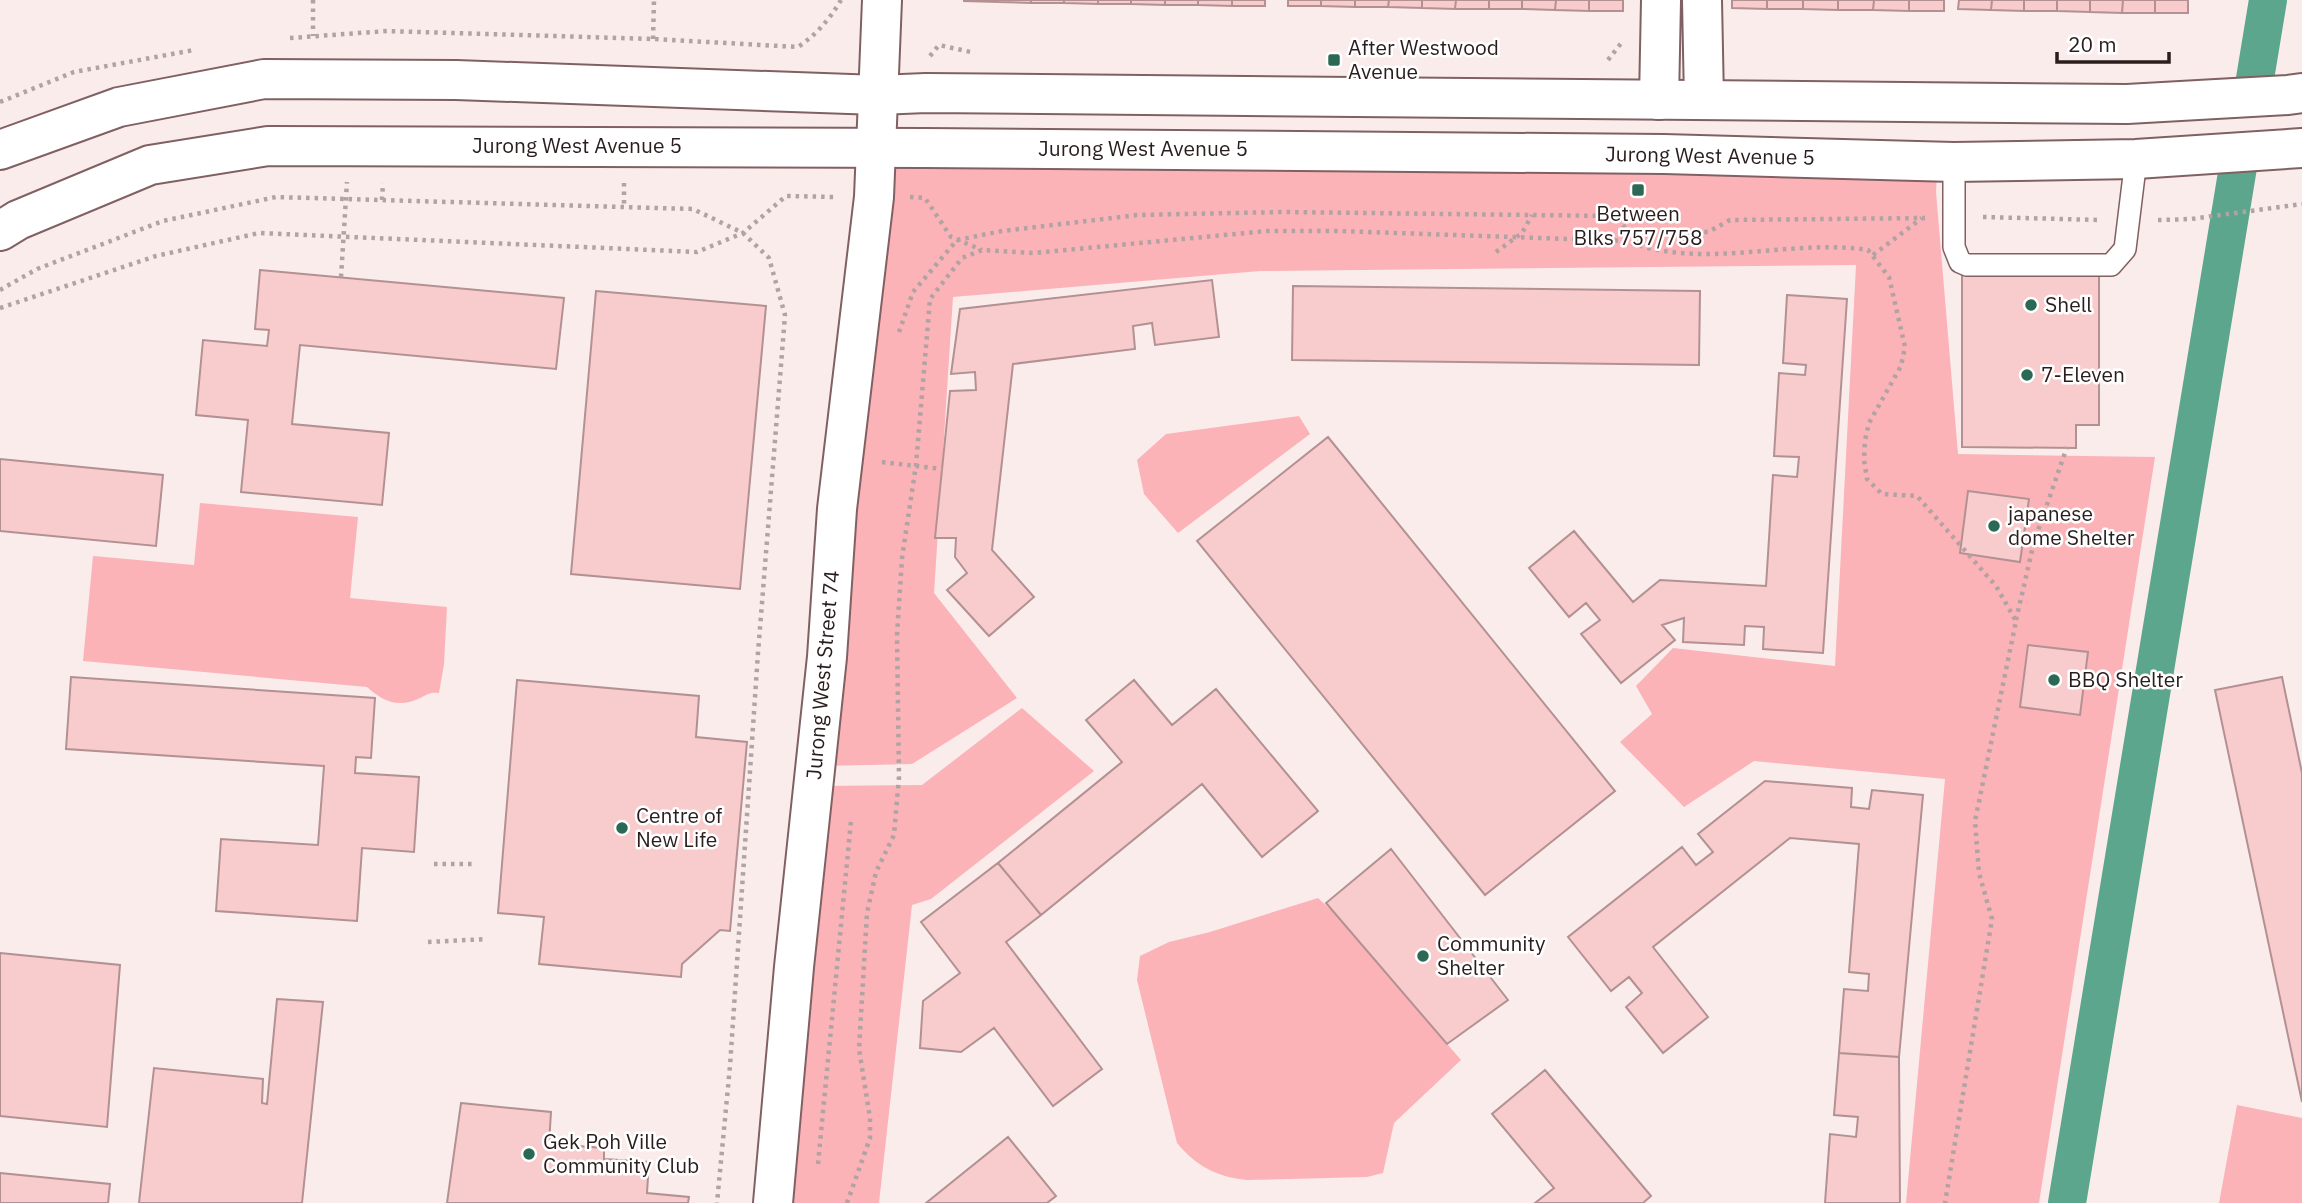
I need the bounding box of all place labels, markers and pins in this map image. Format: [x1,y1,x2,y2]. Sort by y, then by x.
place label: After Westwood Avenue [1348,33,1499,85]
marker: After Westwood Avenue [1326,52,1342,68]
marker: Between Blks 757/758 [1630,182,1646,198]
place label: Between Blks 757/758 [1573,199,1703,251]
place label: Shell [2045,290,2092,318]
marker: Shell [2023,297,2039,313]
place label: 7-Eleven [2041,360,2125,388]
marker: 7-Eleven [2019,367,2035,383]
place label: japanese dome Shelter [2008,499,2135,551]
marker: japanese dome Shelter [1986,518,2002,534]
place label: BBQ Shelter [2068,665,2183,693]
marker: BBQ Shelter [2046,672,2062,688]
place label: Centre of New Life [636,801,723,853]
marker: Centre of New Life [614,820,630,836]
place label: Community Shelter [1437,929,1546,981]
marker: Community Shelter [1415,948,1431,964]
place label: Gek Poh Ville Community Club [543,1127,699,1179]
marker: Gek Poh Ville Community Club [521,1146,537,1162]

